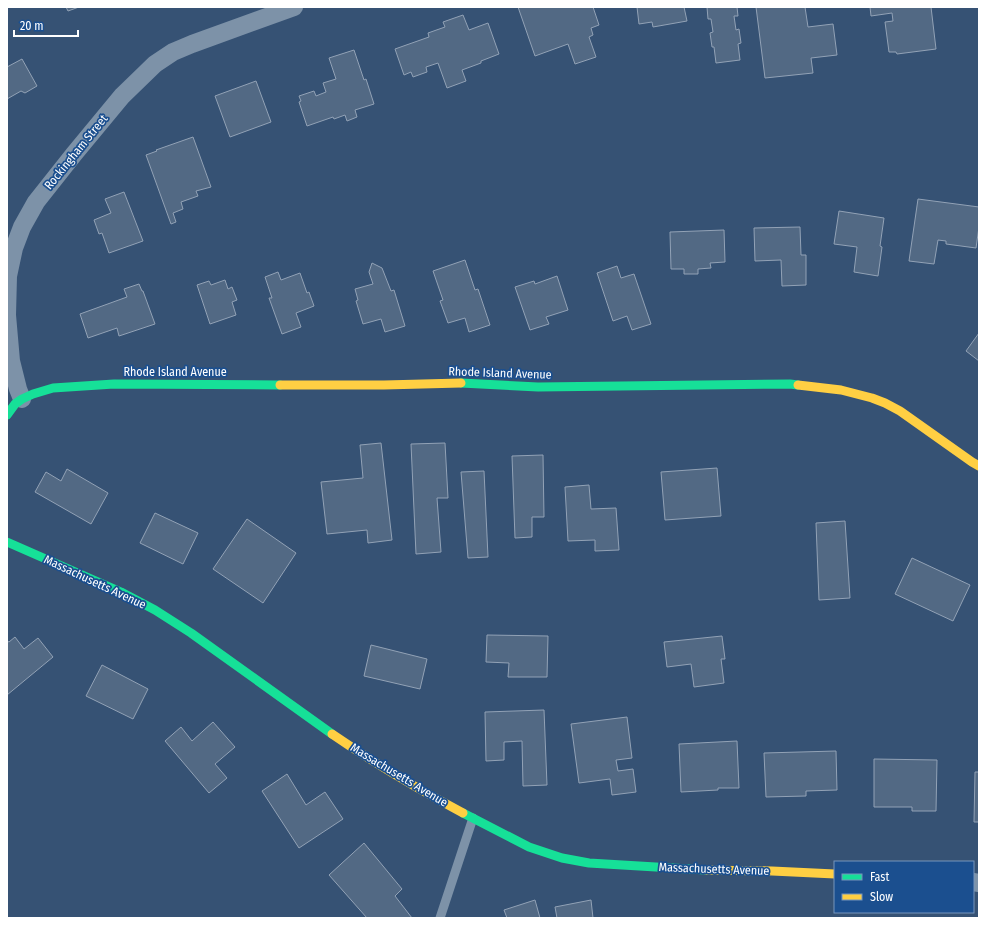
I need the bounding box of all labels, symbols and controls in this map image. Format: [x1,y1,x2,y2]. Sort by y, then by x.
scale bar [14,12,78,38]
text: 20 m [20,19,44,33]
street label: Rockingham Street [42,112,110,192]
street label: Rhode Island Avenue [448,364,552,382]
street label: Rhode Island Avenue [123,365,227,379]
street label: Massachusetts Avenue [42,552,148,612]
street label: Massachusetts Avenue [348,740,450,810]
street label: Massachusetts Avenue [658,860,770,878]
legend [834,861,974,913]
text: Fast [870,870,889,884]
text: Slow [870,890,893,904]

